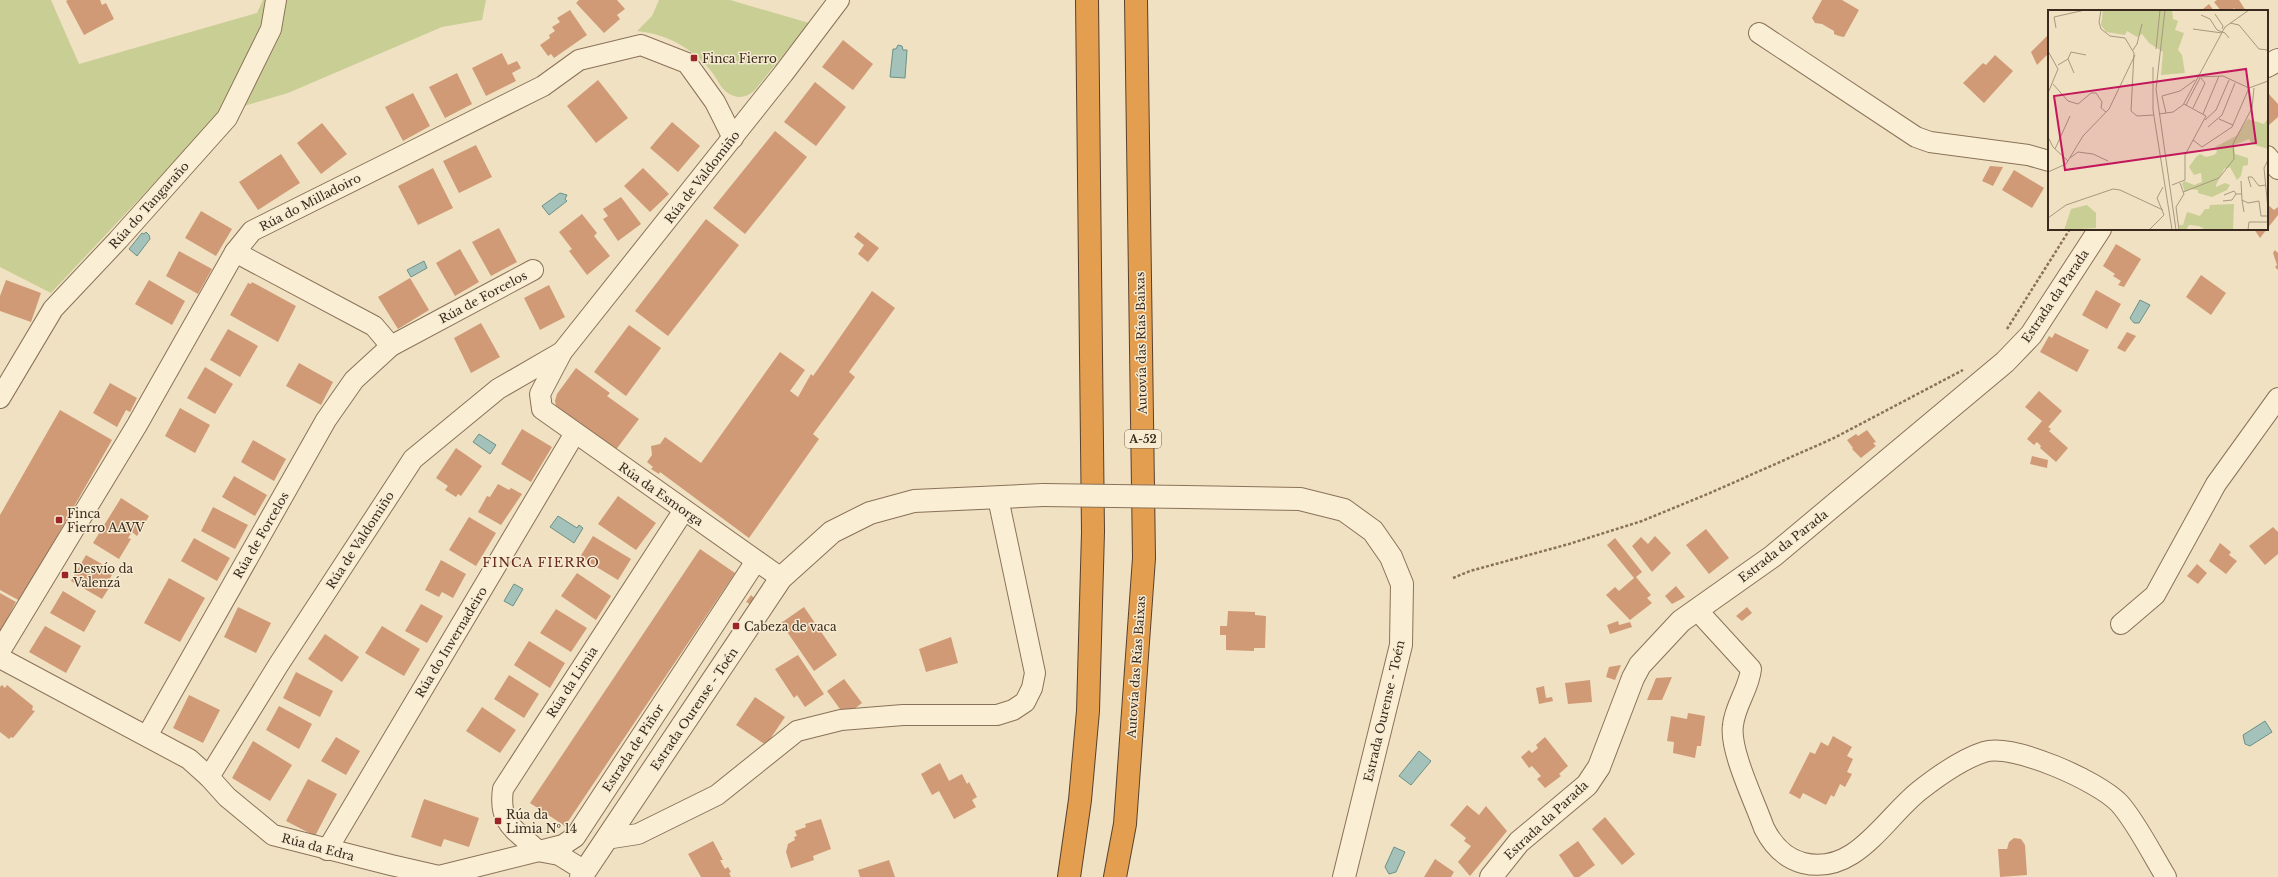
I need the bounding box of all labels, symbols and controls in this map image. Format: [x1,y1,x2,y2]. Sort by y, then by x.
inset map [2048,10,2268,230]
place label: Finca Fierro [702,51,777,66]
marker: Finca Fierro [689,53,699,63]
street label: Rúa de Valdomiño [661,128,743,226]
street label: Rúa do Tangaraño [106,158,192,252]
street label: Rúa do Milladoiro [257,170,363,234]
street label: Estrada da Parada [2018,246,2092,345]
street label: Rúa de Forcelos [436,268,530,326]
street label: Autovía das Rías Baixas [1132,272,1150,415]
road number: A-52 [1125,430,1161,448]
street label: Rúa da Esmorga [616,459,707,529]
street label: Rúa de Valdomiño [323,488,397,592]
street label: Rúa de Forcelos [230,489,292,581]
place label: Finca Fierro AAVV [67,506,145,535]
street label: Estrada da Parada [1735,506,1831,585]
marker: Finca Fierro AAVV [54,515,64,525]
district label: FINCA FIERRO [482,554,600,571]
place label: Desvío da Valenzá [72,561,134,590]
marker: Desvío da Valenzá [60,570,70,580]
street label: Rúa do Invernadeiro [412,584,490,700]
street label: Autovía das Rías Baixas [1123,595,1148,740]
place label: Cabeza de vaca [744,619,837,634]
marker: Cabeza de vaca [731,621,741,631]
street label: Estrada Ourense - Toén [1360,639,1408,783]
street label: Rúa da Limia [543,643,601,720]
street label: Estrada Ourense - Toén [647,645,741,773]
street label: Estrada de Piñor [599,701,667,795]
street label: Estrada da Parada [1501,777,1591,863]
place label: Rúa da Limia Nº 14 [506,807,577,836]
marker: Rúa da Limia Nº 14 [493,816,503,826]
street label: Rúa da Edra [280,830,356,864]

